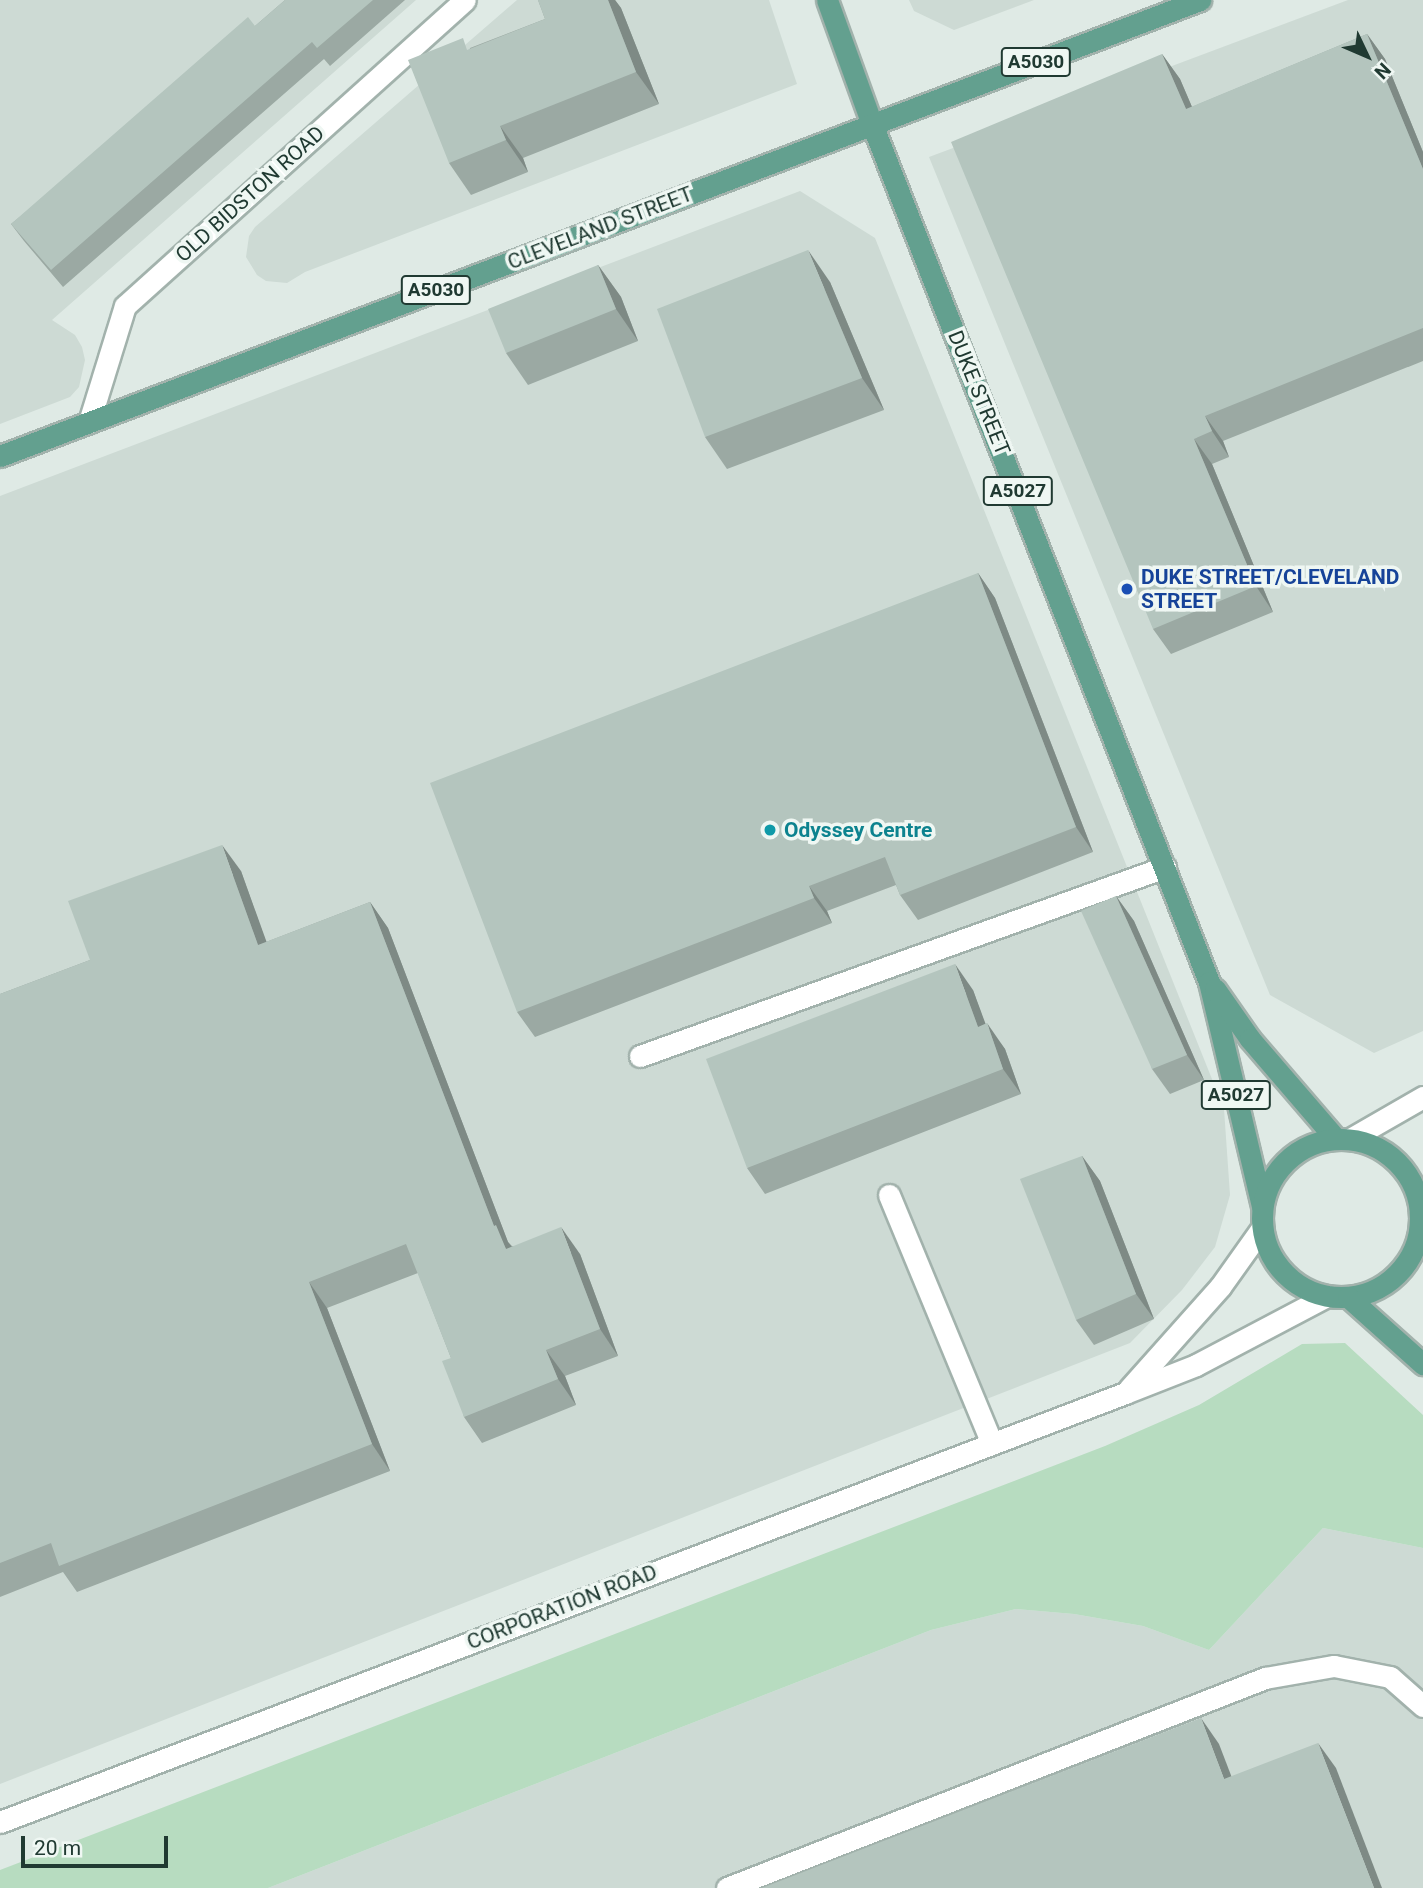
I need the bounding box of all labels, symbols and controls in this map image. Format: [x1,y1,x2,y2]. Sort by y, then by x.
north arrow [1332,21,1402,91]
road number: A5030 [999,46,1073,78]
text: N [1370,58,1395,84]
street label: OLD BIDSTON ROAD [170,121,330,267]
street label: CLEVELAND STREET [504,181,696,275]
road number: A5030 [399,274,473,306]
street label: DUKE STREET [943,327,1015,459]
road number: A5027 [981,476,1055,506]
place label: DUKE STREET/CLEVELAND STREET [1141,564,1399,614]
marker: DUKE STREET/CLEVELAND STREET [1119,581,1135,597]
place label: Odyssey Centre [784,817,932,843]
marker: Odyssey Centre [762,822,778,838]
road number: A5027 [1199,1079,1273,1110]
street label: CORPORATION ROAD [463,1559,661,1655]
scale bar [24,1822,172,1866]
text: 20 m [34,1836,81,1860]

